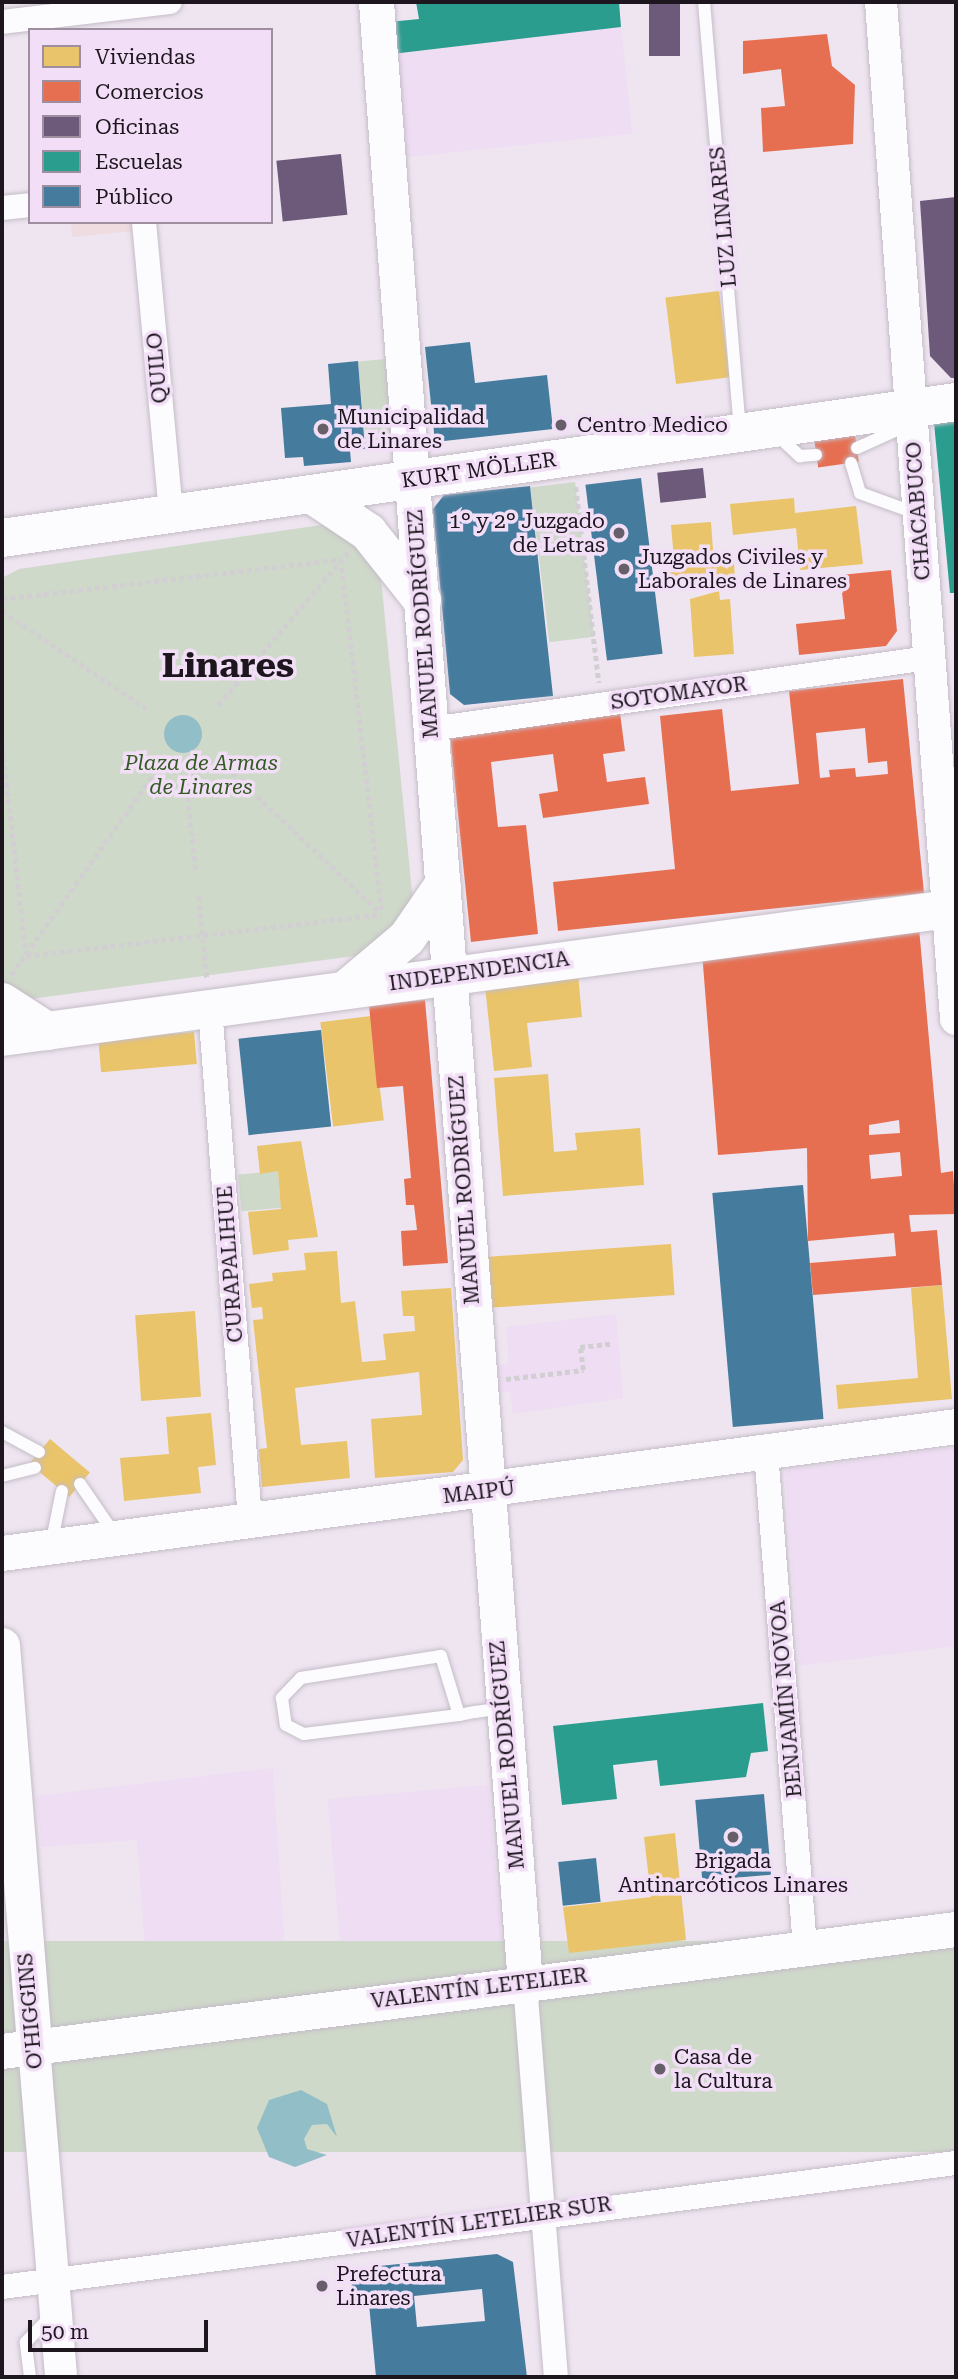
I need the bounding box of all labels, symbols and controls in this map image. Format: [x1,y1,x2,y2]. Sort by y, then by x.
legend [28,28,273,224]
text: Viviendas [95,45,195,69]
text: Comercios [95,80,203,104]
text: Oficinas [95,115,179,139]
street label: LUZ LINARES [704,146,742,288]
text: Escuelas [95,150,183,174]
text: Público [95,185,173,209]
street label: QUILO [141,332,173,404]
place label: Municipalidad de Linares [337,404,485,454]
place label: Centro Medico [577,412,728,438]
marker: Centro Medico [551,415,571,435]
marker: Municipalidad de Linares [315,421,331,437]
street label: CHACABUCO [901,441,935,581]
street label: KURT MÖLLER [400,447,558,493]
place label: 1° y 2° Juzgado de Letras [449,508,605,558]
street label: MANUEL RODRÍGUEZ [402,509,444,739]
marker: 1° y 2° Juzgado de Letras [611,525,627,541]
place label: Juzgados Civiles y Laborales de Linares [638,544,847,594]
marker: Juzgados Civiles y Laborales de Linares [616,561,632,577]
district label: Linares [162,645,294,687]
street label: SOTOMAYOR [609,671,749,715]
park label: Plaza de Armas de Linares [124,750,278,800]
street label: INDEPENDENCIA [387,946,571,996]
street label: MANUEL RODRÍGUEZ [443,1075,485,1305]
street label: CURAPALIHUE [212,1185,248,1343]
street label: MAIPÚ [441,1475,517,1509]
street label: BENJAMÍN NOVOA [765,1599,807,1799]
street label: MANUEL RODRÍGUEZ [484,1640,530,1870]
marker: Brigada Antinarcóticos Linares [725,1829,741,1845]
place label: Brigada Antinarcóticos Linares [618,1848,848,1898]
street label: O'HIGGINS [12,1952,48,2070]
street label: VALENTÍN LETELIER [369,1962,589,2014]
place label: Casa de la Cultura [674,2044,773,2094]
marker: Casa de la Cultura [652,2061,668,2077]
street label: VALENTÍN LETELIER SUR [345,2191,613,2253]
place label: Prefectura Linares [336,2261,442,2311]
marker: Prefectura Linares [314,2278,330,2294]
scale bar [32,2306,212,2350]
text: 50 m [41,2320,89,2344]

